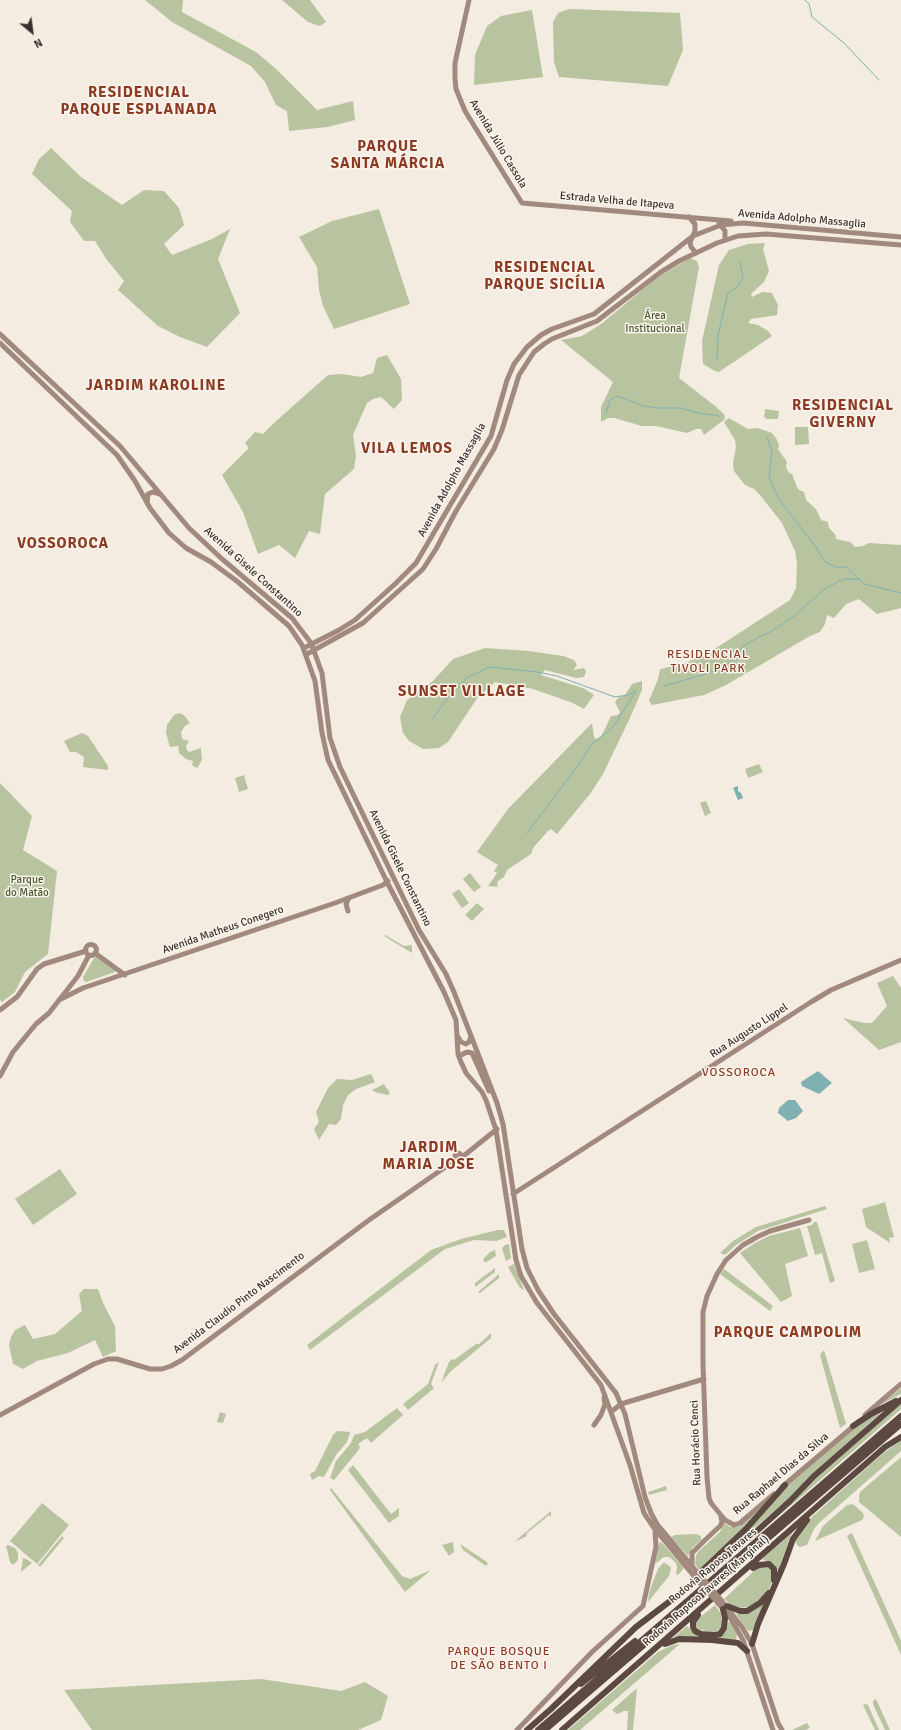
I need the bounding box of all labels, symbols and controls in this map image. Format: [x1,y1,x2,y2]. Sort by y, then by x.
north arrow [12,12,52,52]
text: N [32,35,45,50]
district label: RESIDENCIAL PARQUE ESPLANADA [60,84,218,119]
street label: Avenida Júlio Cassola [466,97,530,191]
district label: PARQUE SANTA MÁRCIA [331,138,445,173]
street label: Estrada Velha de Itapeva [559,189,675,213]
street label: Avenida Adolpho Massaglia [738,207,866,231]
district label: RESIDENCIAL PARQUE SICÍLIA [484,259,606,294]
park label: Área Institucional [625,309,685,335]
district label: JARDIM KAROLINE [86,377,226,395]
district label: RESIDENCIAL GIVERNY [792,397,894,432]
street label: Avenida Adolpho Massaglia [415,421,489,539]
district label: VILA LEMOS [361,440,453,458]
street label: Avenida Gisele Constantino [201,524,305,620]
district label: VOSSOROCA [17,535,109,553]
district label: RESIDENCIAL TIVOLI PARK [667,648,749,676]
district label: SUNSET VILLAGE [398,683,526,701]
street label: Avenida Gisele Constantino [366,807,434,929]
park label: Parque do Matão [5,873,49,899]
street label: Avenida Matheus Conegero [161,903,285,957]
street label: Rua Augusto Lippel [707,1001,791,1061]
district label: VOSSOROCA [702,1066,776,1080]
district label: JARDIM MARIA JOSE [383,1139,475,1174]
street label: Avenida Claudio Pinto Nascimento [171,1249,307,1357]
district label: PARQUE CAMPOLIM [714,1324,862,1342]
street label: Rua Horácio Cenci [688,1400,704,1486]
street label: Rua Raphael Dias da Silva [731,1430,831,1518]
street label: Rodovia Raposo Tavares [666,1525,760,1607]
street label: Rodovia Raposo Tavares (Marginal) [640,1533,772,1649]
district label: PARQUE BOSQUE DE SÃO BENTO I [447,1645,551,1673]

